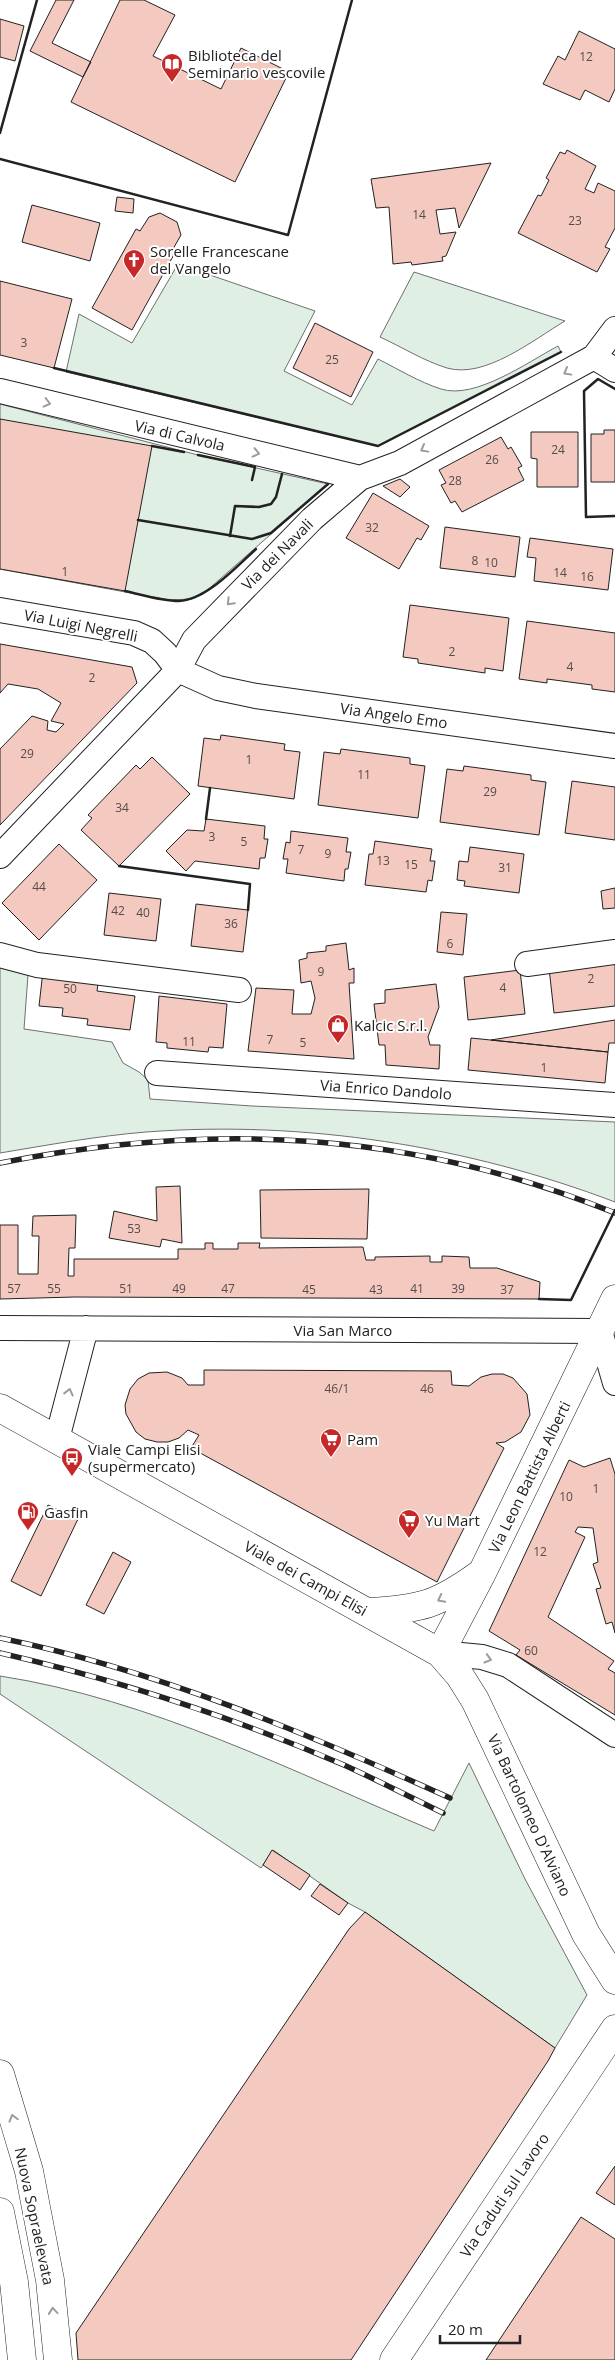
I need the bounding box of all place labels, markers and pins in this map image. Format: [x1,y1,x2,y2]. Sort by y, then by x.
place label: Biblioteca del Seminario vescovile [188,45,325,82]
library icon: Biblioteca del Seminario vescovile [160,52,184,83]
place label: Sorelle Francescane del Vangelo [150,241,289,278]
church icon: Sorelle Francescane del Vangelo [122,248,146,279]
shop icon: Kalcic S.r.l. [326,1013,350,1044]
place label: Kalcic S.r.l. [354,1015,427,1035]
supermarket icon: Pam [319,1427,343,1458]
place label: Pam [347,1429,378,1449]
place label: Viale Campi Elisi (supermercato) [88,1439,201,1476]
bus stop icon: Viale Campi Elisi (supermercato) [60,1446,84,1477]
fuel station icon: Gasfin [16,1500,40,1531]
place label: Gasfin [44,1502,88,1522]
supermarket icon: Yu Mart [397,1508,421,1539]
place label: Yu Mart [425,1510,480,1530]

